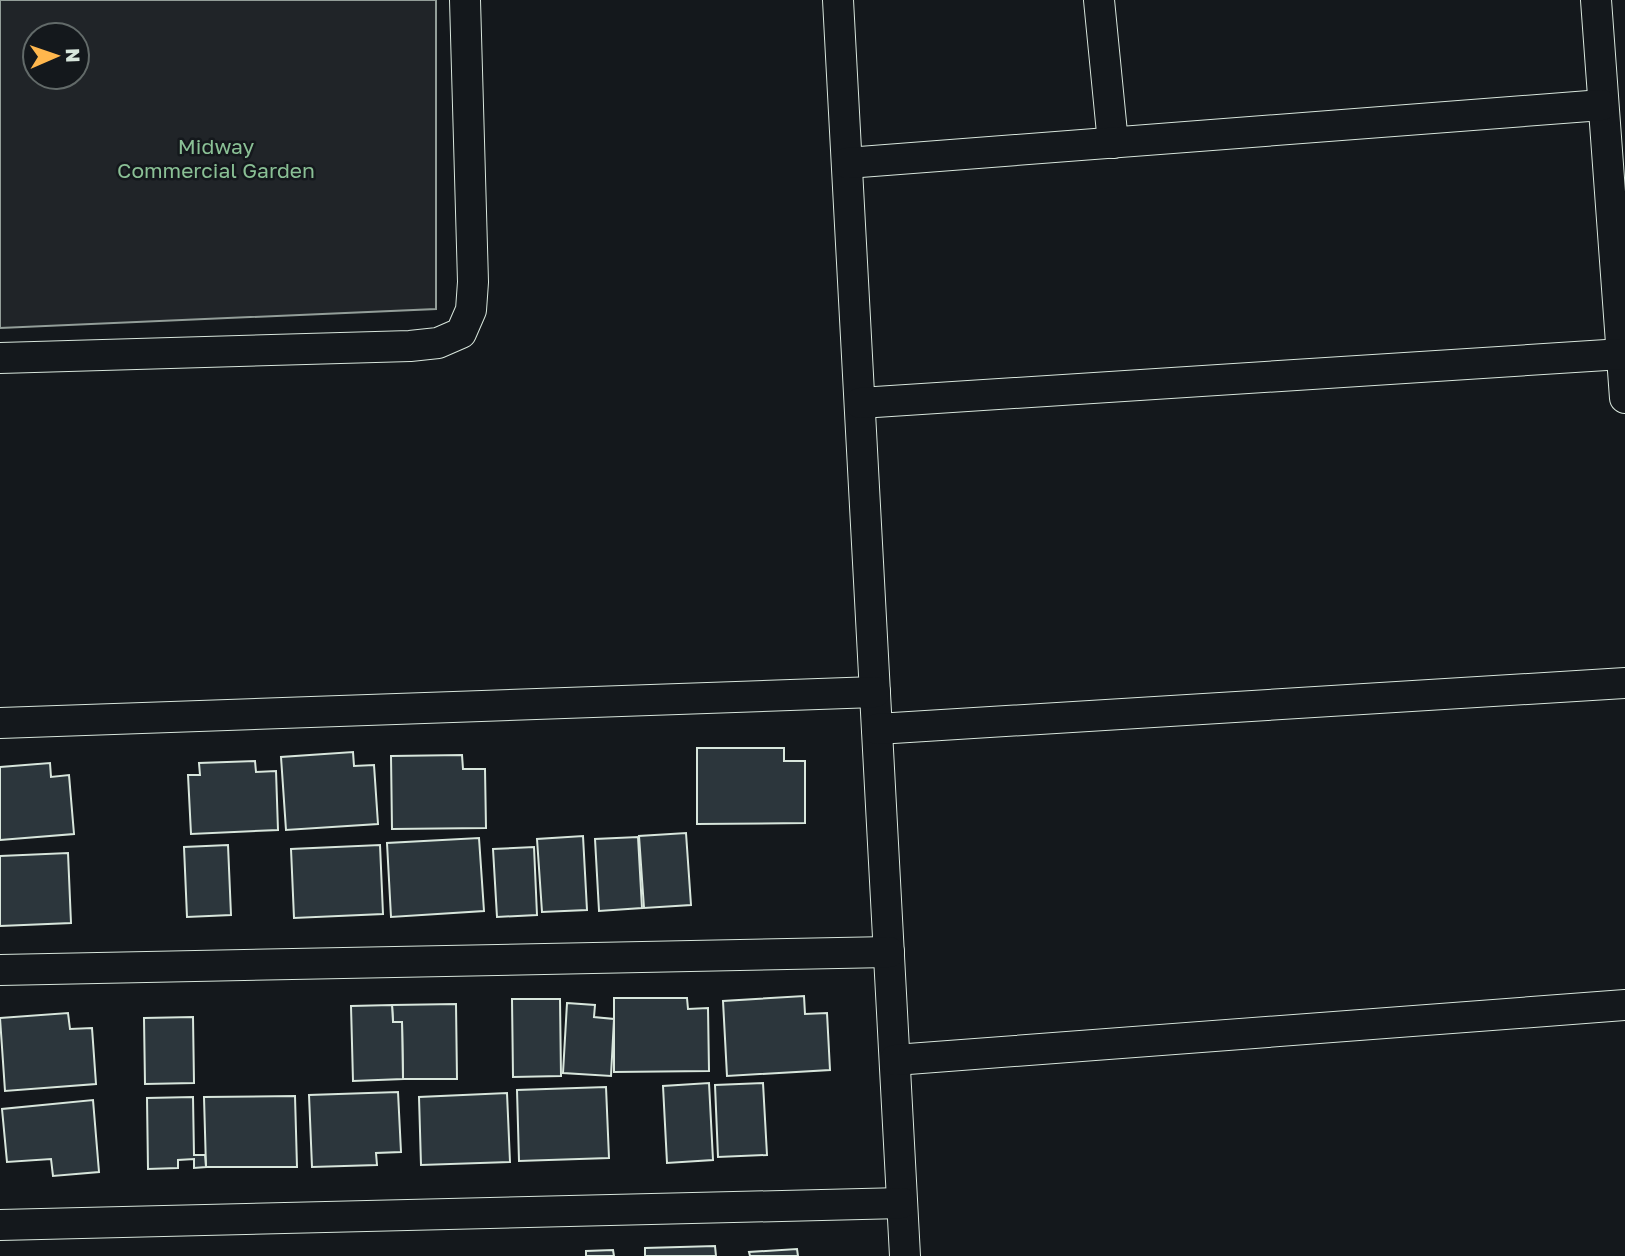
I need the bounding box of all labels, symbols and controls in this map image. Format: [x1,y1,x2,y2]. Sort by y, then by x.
north arrow [21,21,91,91]
text: N [62,48,85,63]
park label: Midway Commercial Garden [117,133,315,183]

